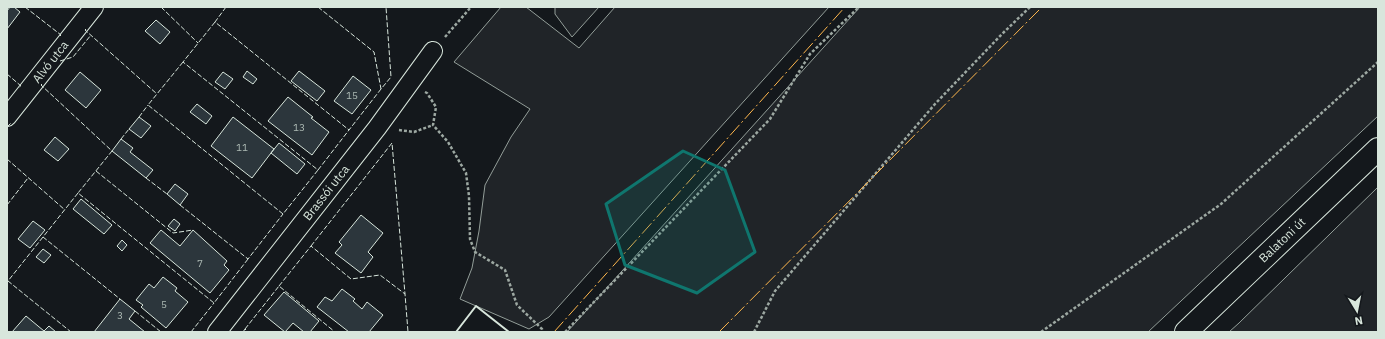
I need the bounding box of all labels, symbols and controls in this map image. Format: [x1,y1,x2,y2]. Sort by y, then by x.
street label: Alvó utca [29,37,72,86]
house number: 15 [346,89,358,102]
house number: 13 [293,121,305,134]
house number: 11 [236,141,248,154]
street label: Brassói utca [299,161,353,223]
street label: Balatoni út [1256,214,1308,266]
house number: 7 [197,257,203,270]
north arrow [1337,291,1377,331]
house number: 5 [161,298,167,311]
house number: 3 [117,309,123,322]
text: N [1354,313,1364,328]

